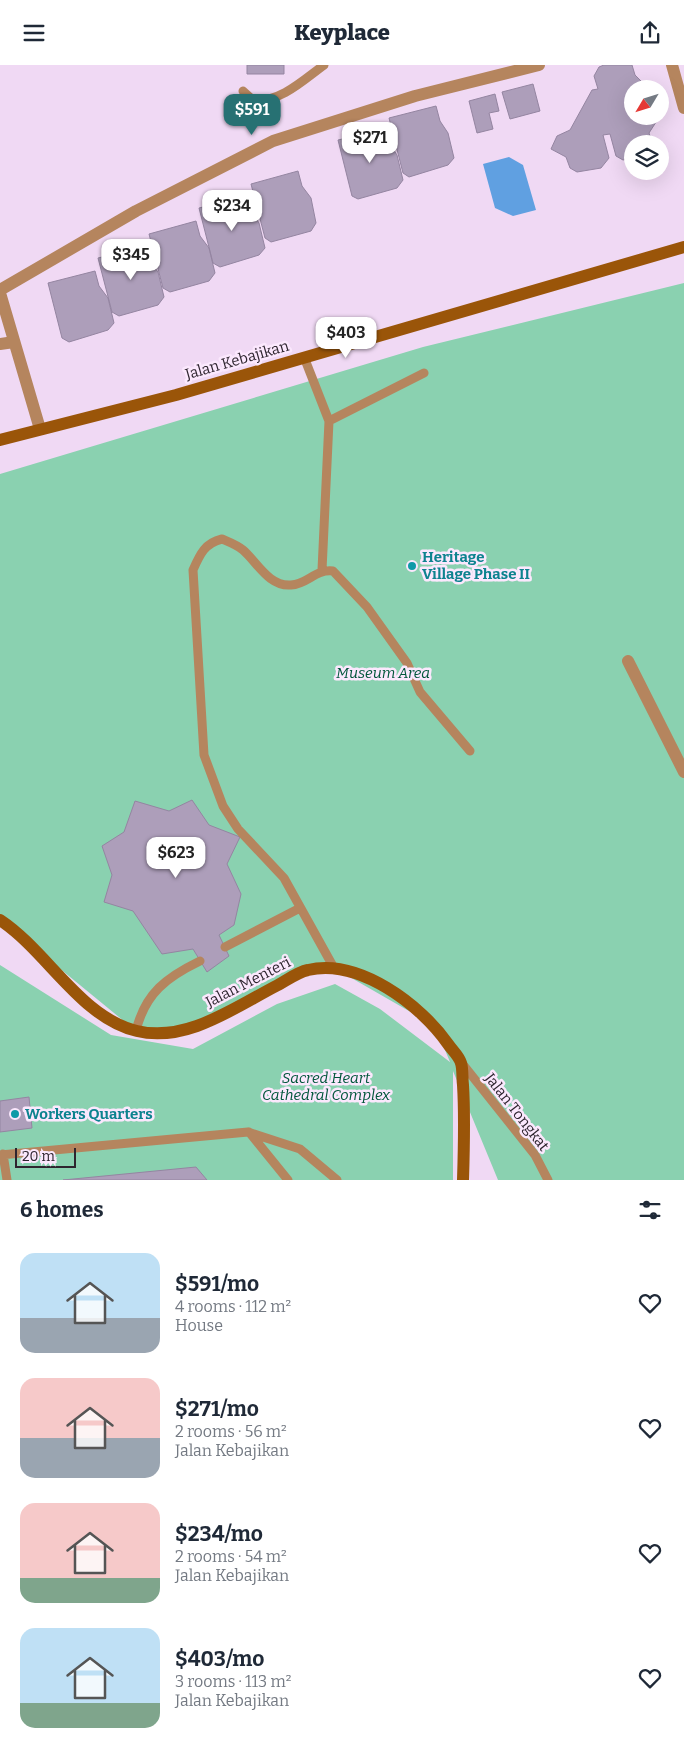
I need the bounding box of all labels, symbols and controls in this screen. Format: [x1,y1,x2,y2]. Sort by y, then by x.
icon: menu [20,19,48,47]
text: Keyplace [294,19,390,46]
icon: share [636,19,664,47]
north arrow [624,80,669,125]
map controls [624,80,669,180]
pin: $591 [222,93,282,136]
text: $591 [235,100,269,119]
pin: $271 [340,121,400,164]
text: $271 [353,128,387,147]
button: layers [624,135,669,180]
pin: $234 [202,189,262,232]
text: $234 [213,196,251,215]
pin: $345 [101,239,161,281]
text: $345 [112,245,150,264]
pin: $403 [316,317,376,359]
text: $403 [327,323,365,342]
street label: Jalan Kebajikan [182,336,291,384]
place label: Heritage Village Phase II [422,548,530,583]
marker: Heritage Village Phase II [406,560,418,572]
park label: Museum Area [336,664,430,682]
pin: $623 [146,837,206,879]
text: $623 [157,843,195,862]
street label: Jalan Menteri [202,953,294,1012]
park label: Sacred Heart Cathedral Complex [262,1069,391,1104]
street label: Jalan Tongkat [480,1069,553,1155]
place label: Workers Quarters [25,1105,153,1123]
marker: Workers Quarters [9,1108,21,1120]
scale bar [15,1145,76,1168]
text: 20 m [22,1148,55,1165]
icon: filters [636,1196,664,1224]
text: 6 homes [20,1197,104,1223]
text: $591/mo [175,1271,259,1297]
icon: home [60,1273,120,1333]
icon: heart [636,1289,664,1317]
text: 4 rooms · 112 m² [175,1297,291,1316]
text: House [175,1316,223,1335]
text: $271/mo [175,1396,259,1422]
icon: home [60,1398,120,1458]
icon: heart [636,1414,664,1442]
text: 2 rooms · 56 m² [175,1422,287,1441]
text: Jalan Kebajikan [175,1441,289,1460]
text: $234/mo [175,1521,263,1547]
icon: home [60,1523,120,1583]
icon: heart [636,1539,664,1567]
text: 2 rooms · 54 m² [175,1547,287,1566]
text: Jalan Kebajikan [175,1566,289,1585]
text: $403/mo [175,1646,264,1672]
icon: home [60,1648,120,1708]
icon: heart [636,1664,664,1692]
text: 3 rooms · 113 m² [175,1672,291,1691]
text: Jalan Kebajikan [175,1691,289,1710]

